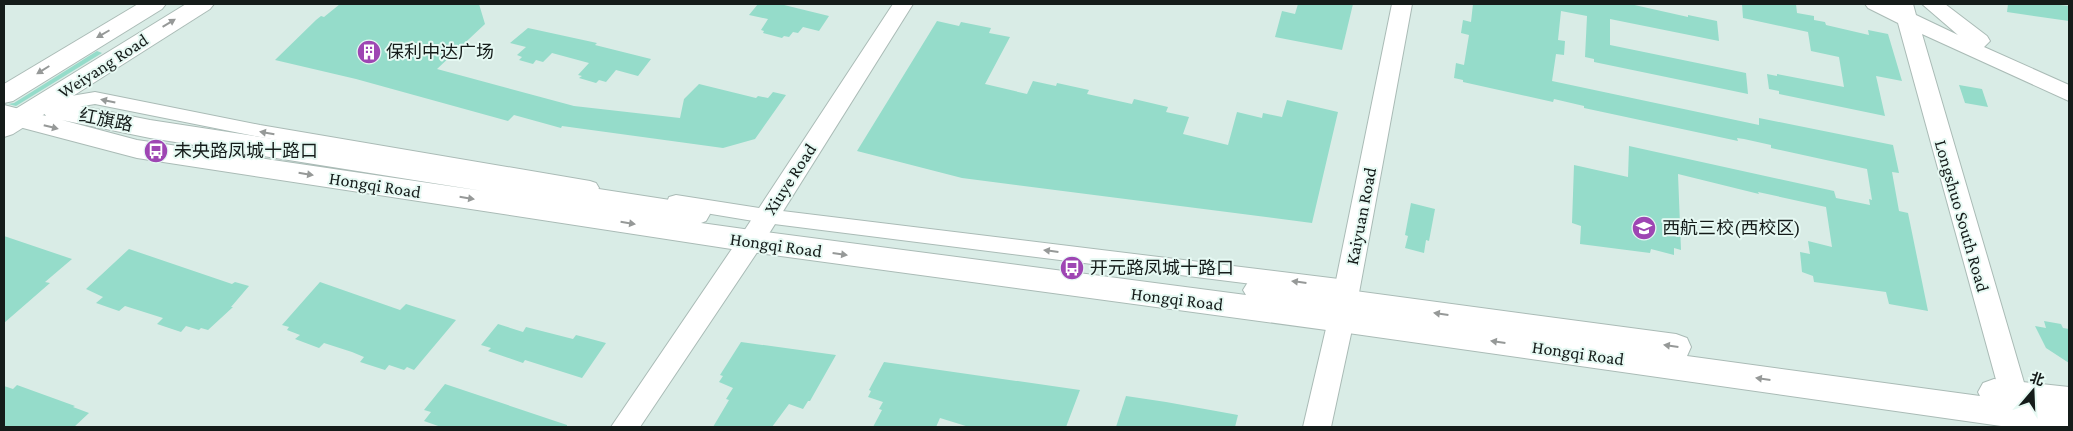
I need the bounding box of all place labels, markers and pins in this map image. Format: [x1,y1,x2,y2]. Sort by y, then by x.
building icon: 保利中达广场 [356,39,382,65]
place label: 保利中达广场 [386,42,494,62]
bus stop icon: 未央路凤城十路口 [143,138,169,164]
place label: 未央路凤城十路口 [174,141,318,161]
school or university icon: 西航三校(西校区) [1631,215,1657,241]
place label: 西航三校(西校区) [1662,218,1801,239]
bus stop icon: 开元路凤城十路口 [1059,255,1085,281]
place label: 开元路凤城十路口 [1090,258,1234,278]

